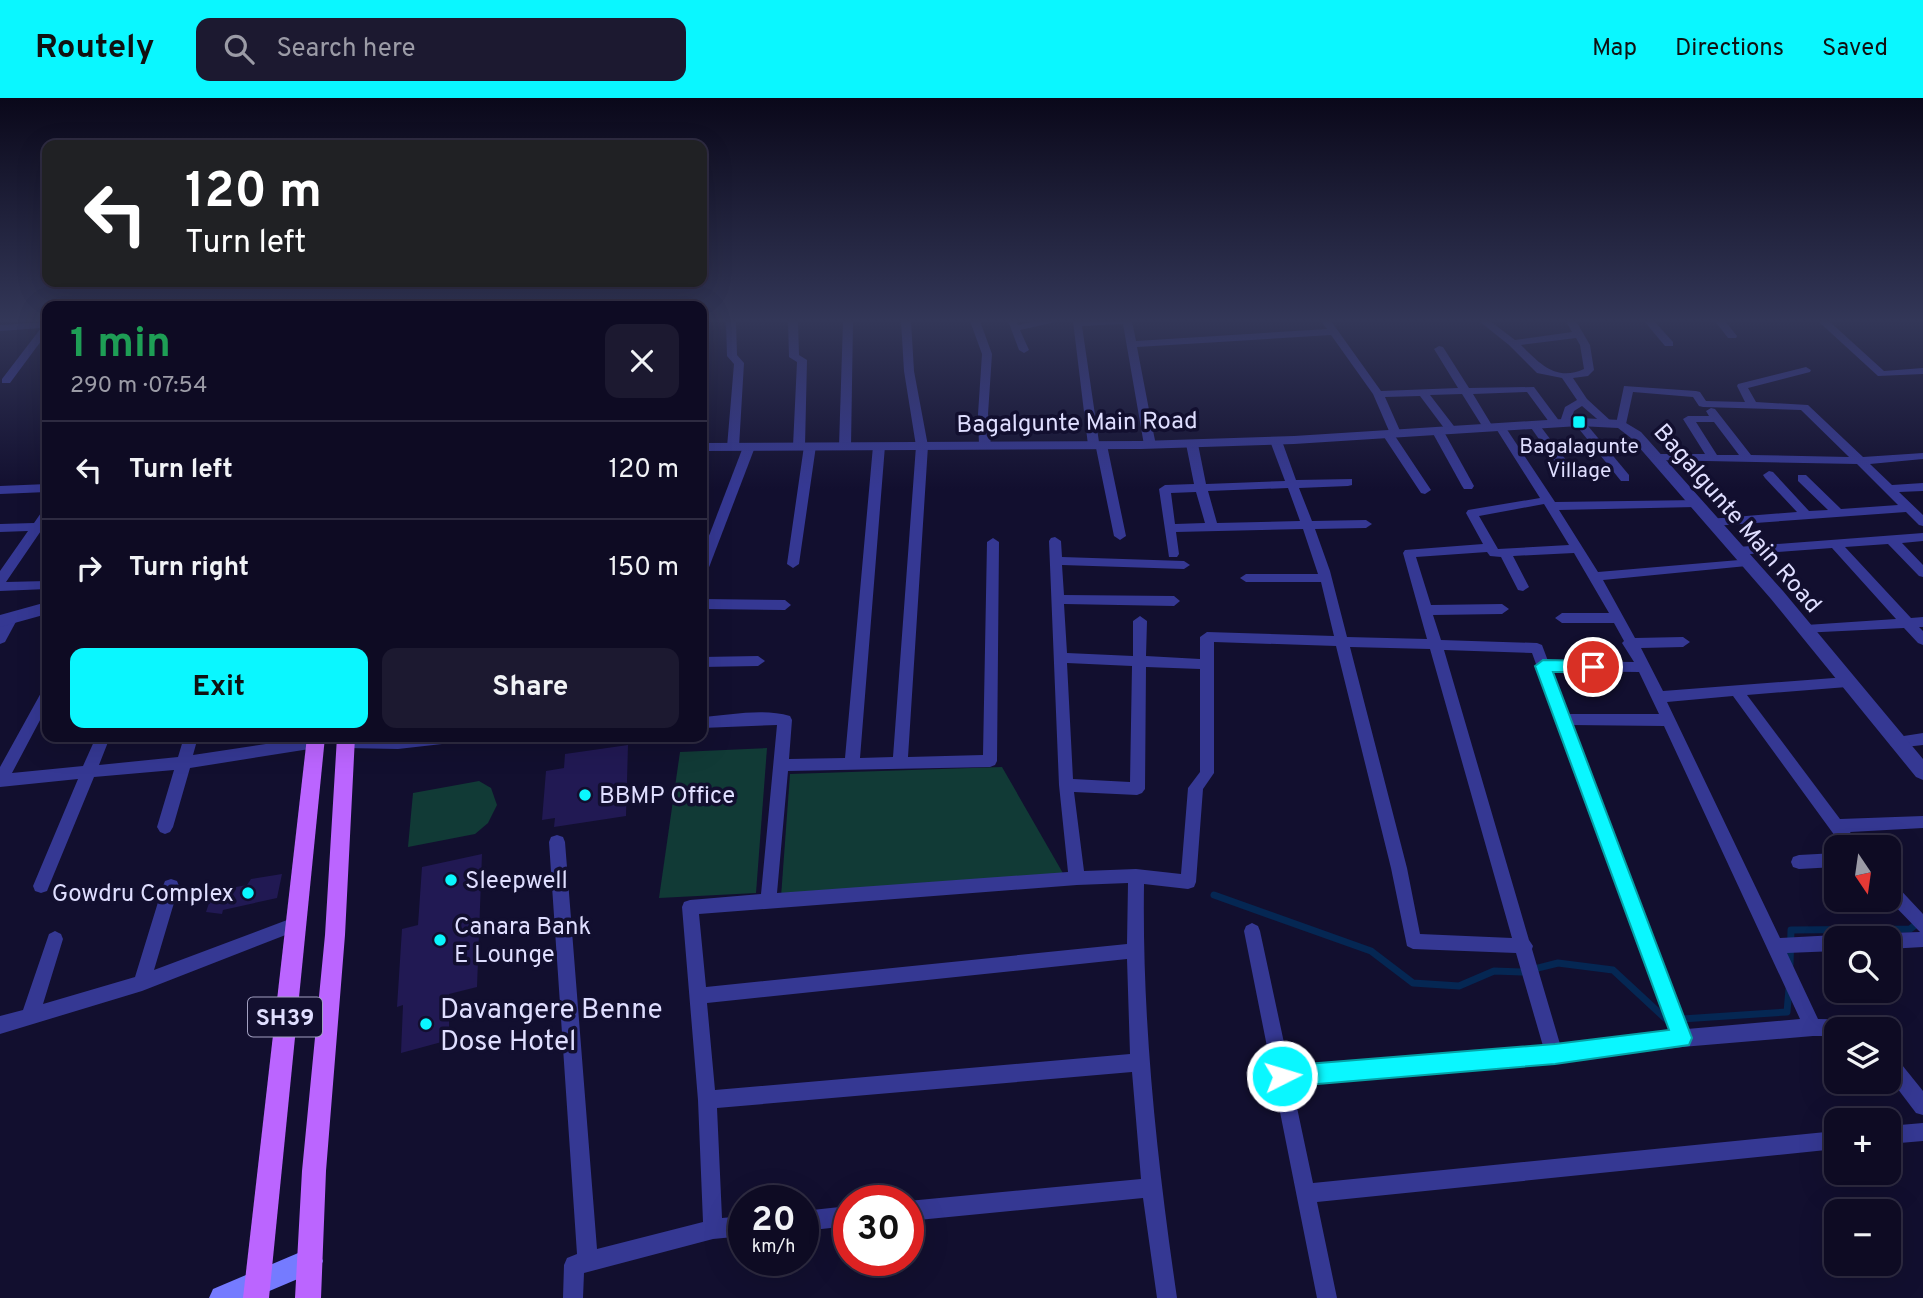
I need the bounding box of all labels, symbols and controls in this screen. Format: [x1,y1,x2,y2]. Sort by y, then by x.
search box [196,18,686,81]
text: Routely [35,28,154,70]
icon: search [220,30,258,68]
text: Search here [276,33,415,66]
text: Map [1592,34,1637,64]
text: Directions [1675,34,1784,64]
text: Saved [1822,34,1888,64]
text: 120 m [185,163,322,225]
icon: left [70,168,161,259]
text: Turn left [185,224,306,264]
text: 1 min [70,319,171,372]
button: close [605,324,679,398]
text: 290 m · 07:54 [70,372,207,401]
street label: Bagalgunte Main Road [956,407,1198,441]
marker: Bagalagunte Village [1571,414,1587,430]
street label: Bagalgunte Main Road [1646,418,1827,620]
place label: Bagalagunte Village [1519,434,1639,485]
icon: left [70,451,108,489]
text: Turn left [129,454,233,487]
text: 120 m [609,454,679,487]
icon: right [70,549,108,587]
text: Turn right [129,552,249,585]
text: 150 m [608,552,679,585]
pin [1563,637,1623,697]
button: Exit [70,648,368,728]
button: Share [382,648,679,728]
icon: arrive [1574,648,1612,686]
place label: BBMP Office [599,782,735,812]
marker: BBMP Office [577,787,593,803]
north arrow [1824,835,1900,912]
map controls [1824,835,1901,1276]
place label: Sleepwell [465,867,568,897]
marker: Sleepwell [443,872,459,888]
place label: Gowdru Complex [52,880,234,910]
marker: Gowdru Complex [240,885,256,901]
place label: Canara Bank E Lounge [454,913,591,971]
button: search [1824,926,1901,1003]
marker: Canara Bank E Lounge [432,932,448,948]
place label: Davangere Benne Dose Hotel [440,993,662,1061]
road number: SH39 [248,998,322,1036]
marker: Davangere Benne Dose Hotel [418,1016,434,1032]
button: layers [1824,1017,1901,1094]
position arrow [1245,1039,1319,1113]
button: + [1824,1108,1901,1185]
speed limit sign: 30 [833,1185,924,1276]
text: 20 [751,1199,796,1243]
button: − [1824,1199,1901,1276]
text: km/h [752,1236,795,1259]

